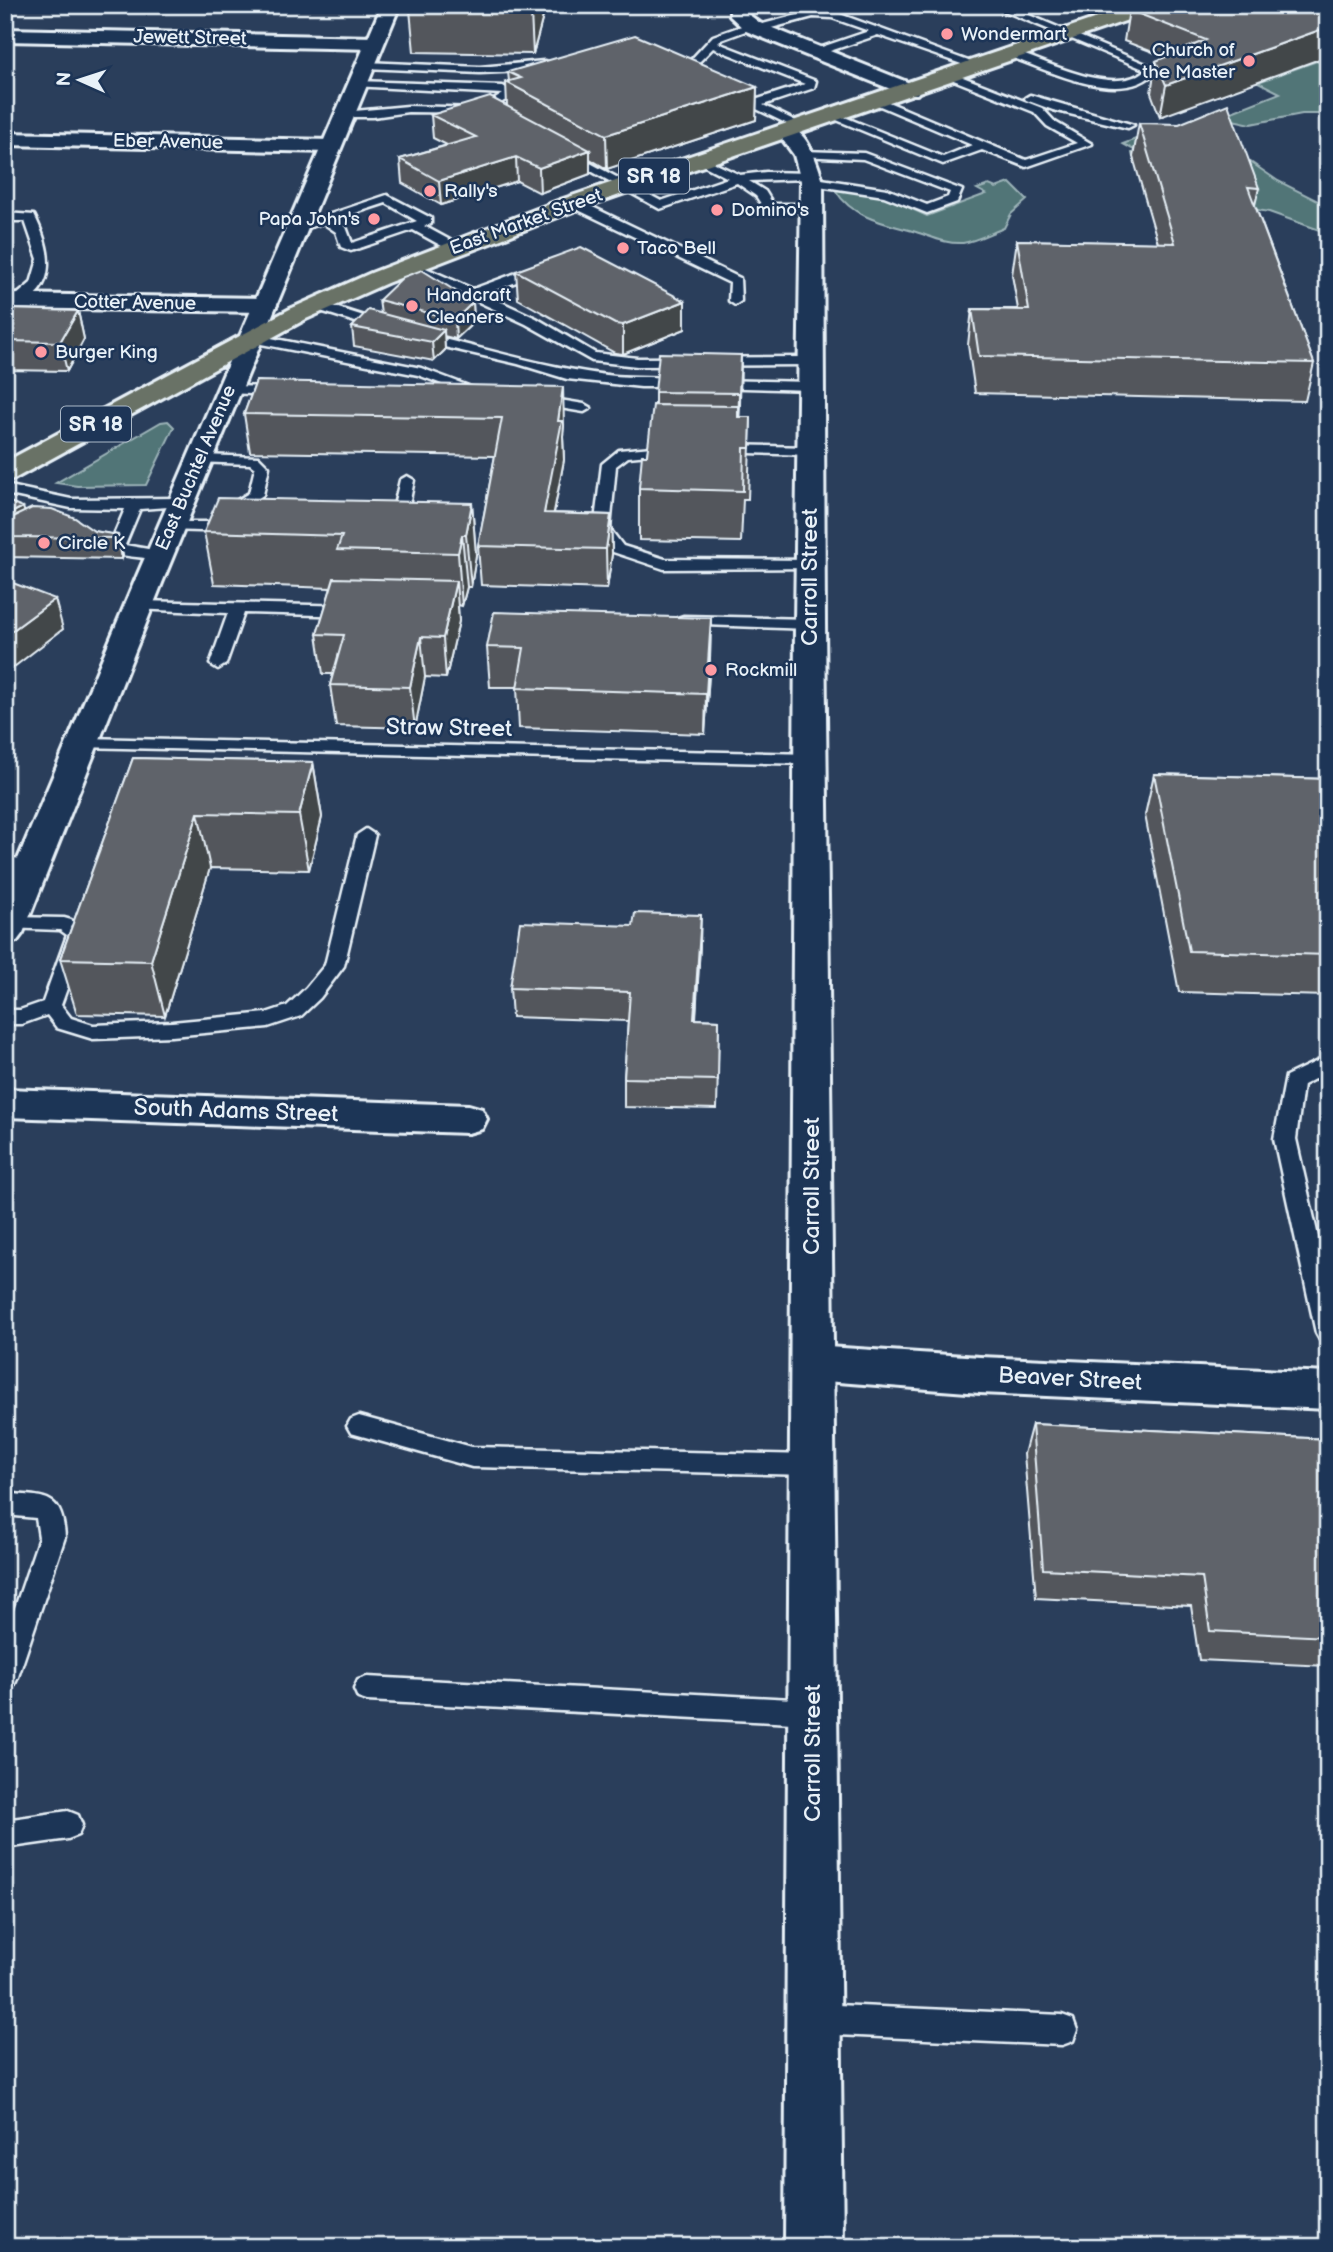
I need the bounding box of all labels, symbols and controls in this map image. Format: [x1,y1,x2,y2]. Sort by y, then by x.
place label: Wondermart [961,23,1067,46]
street label: Jewett Street [133,26,247,50]
marker: Wondermart [939,26,955,42]
place label: Church of the Master [1142,39,1236,84]
north arrow [46,46,116,116]
marker: Church of the Master [1241,53,1257,69]
text: N [53,71,76,87]
street label: Eber Avenue [113,130,223,154]
road number: SR 18 [619,158,689,194]
place label: Rally's [444,180,498,203]
marker: Rally's [422,183,438,199]
street label: East Market Street [447,184,606,260]
place label: Domino's [731,199,809,222]
marker: Domino's [709,202,725,218]
place label: Papa John's [259,208,360,231]
marker: Papa John's [366,211,382,227]
place label: Taco Bell [637,237,716,260]
marker: Taco Bell [615,240,631,256]
place label: Handcraft Cleaners [426,284,511,329]
street label: Cotter Avenue [74,290,196,316]
marker: Handcraft Cleaners [404,298,420,314]
place label: Burger King [55,341,158,364]
marker: Burger King [33,344,49,360]
street label: East Buchtel Avenue [151,382,241,554]
road number: SR 18 [61,406,131,442]
street label: Carroll Street [796,508,824,646]
place label: Circle K [58,532,126,555]
marker: Circle K [36,535,52,551]
place label: Rockmill [725,659,797,682]
marker: Rockmill [703,662,719,678]
street label: Straw Street [386,713,512,743]
street label: South Adams Street [133,1093,339,1129]
street label: Carroll Street [798,1117,826,1255]
street label: Beaver Street [997,1361,1143,1397]
street label: Carroll Street [799,1684,827,1822]

